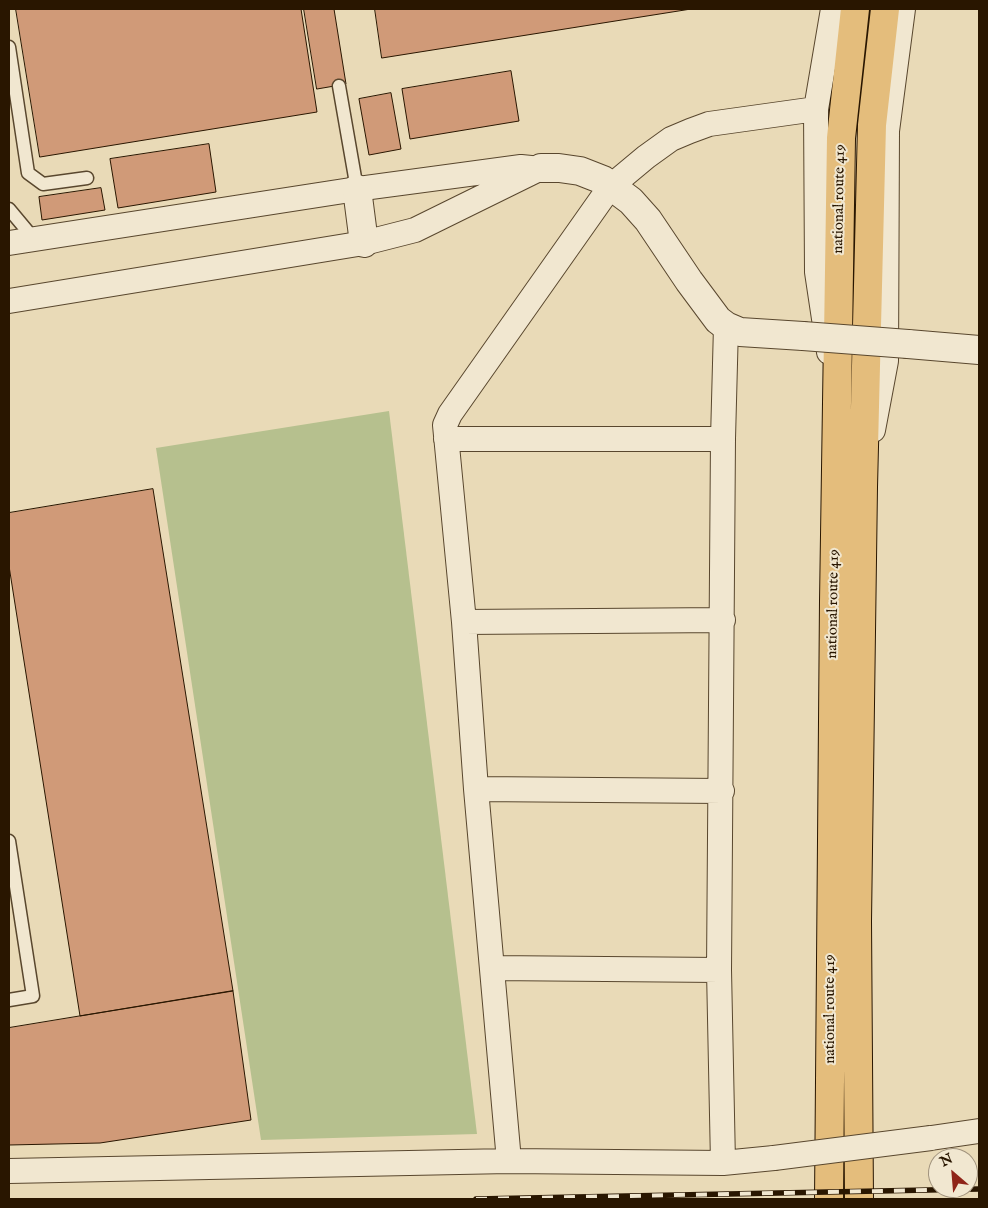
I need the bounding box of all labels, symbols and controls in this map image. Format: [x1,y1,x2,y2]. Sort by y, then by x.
street label: national route 419 [830,144,850,254]
street label: national route 419 [824,549,844,659]
street label: national route 419 [822,954,840,1064]
north arrow [928,1148,978,1198]
text: N [937,1150,956,1171]

